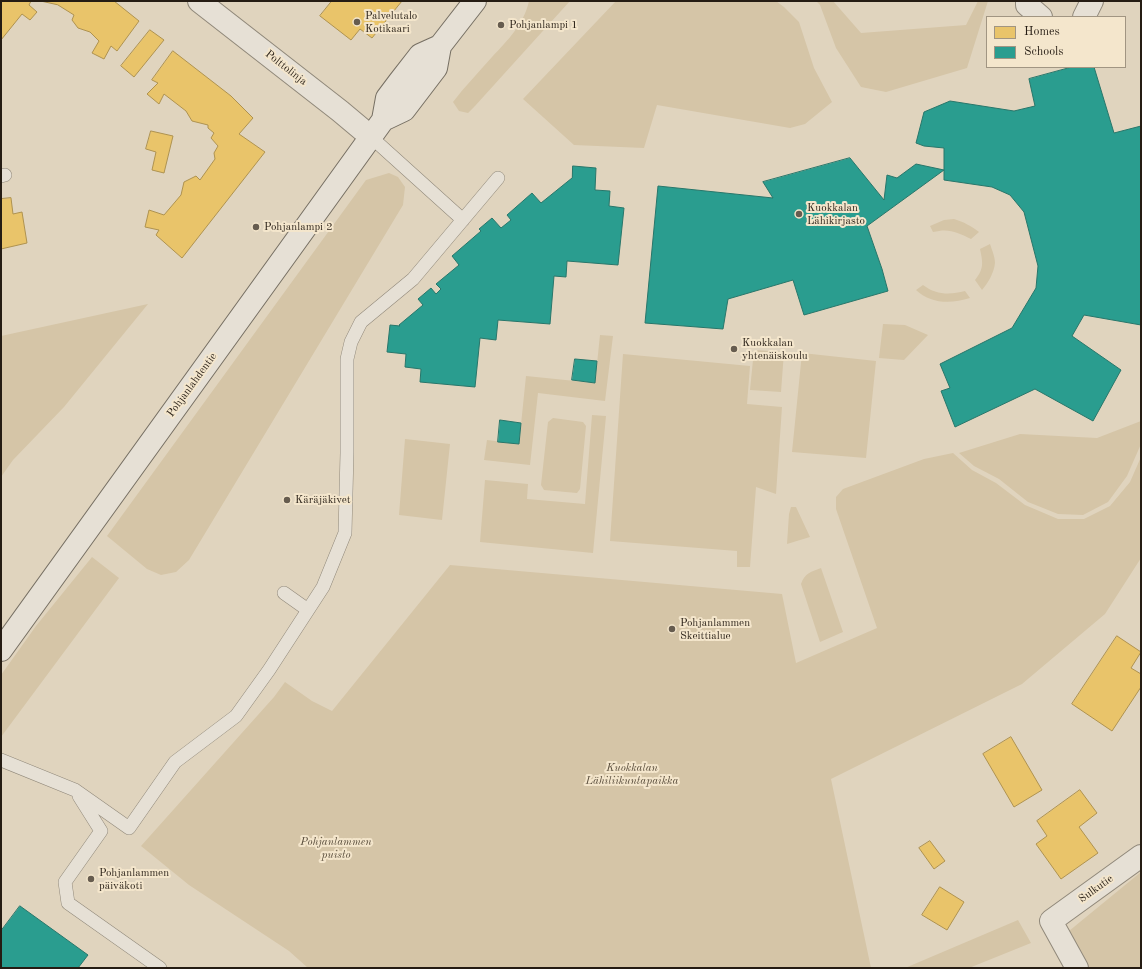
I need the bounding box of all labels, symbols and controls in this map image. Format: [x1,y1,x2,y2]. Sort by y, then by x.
place label: Palvelutalo Kotikaari [365,9,417,35]
legend [986,16,1126,68]
marker: Palvelutalo Kotikaari [352,17,362,27]
place label: Pohjanlampi 1 [509,18,578,32]
marker: Pohjanlampi 1 [496,20,506,30]
text: Homes [1024,26,1060,38]
text: Schools [1024,46,1064,58]
street label: Polttolinja [263,48,309,88]
place label: Kuokkalan Lähikirjasto [807,201,865,227]
marker: Kuokkalan Lähikirjasto [794,209,804,219]
place label: Pohjanlampi 2 [264,220,333,234]
marker: Pohjanlampi 2 [251,222,261,232]
place label: Kuokkalan yhtenäiskoulu [742,336,808,362]
marker: Kuokkalan yhtenäiskoulu [729,344,739,354]
street label: Pohjanlahdentie [164,350,220,420]
place label: Käräjäkivet [295,493,351,507]
marker: Käräjäkivet [282,495,292,505]
place label: Pohjanlammen Skeittialue [680,616,750,642]
marker: Pohjanlammen Skeittialue [667,624,677,634]
park label: Kuokkalan Lähiliikuntapaikka [586,761,678,787]
park label: Pohjanlammen puisto [300,835,372,861]
place label: Pohjanlammen päiväkoti [99,866,169,892]
street label: Sulkutie [1076,872,1116,906]
marker: Pohjanlammen päiväkoti [86,874,96,884]

